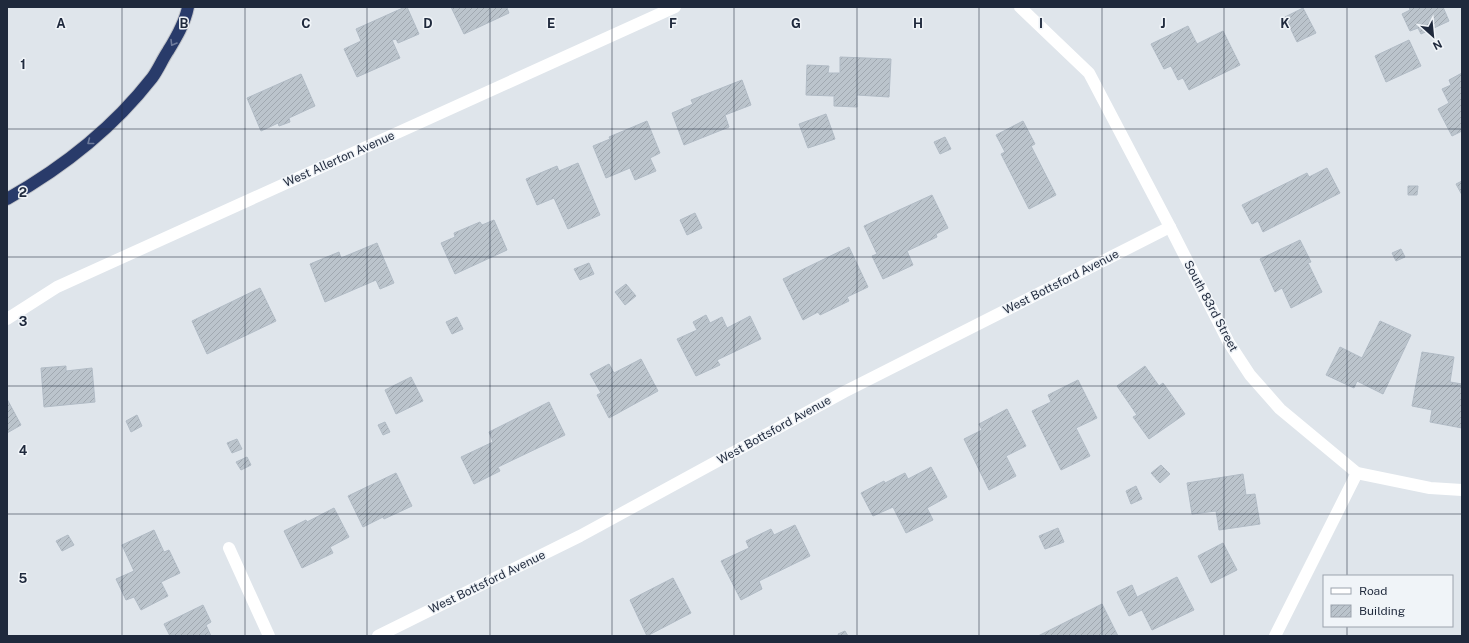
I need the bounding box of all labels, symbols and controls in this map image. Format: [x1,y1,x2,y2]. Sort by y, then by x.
text: A [56,16,66,31]
text: B [180,16,189,31]
text: C [301,16,311,31]
text: D [423,16,433,31]
text: E [547,16,555,31]
text: F [669,16,677,31]
text: G [791,16,801,31]
text: H [913,16,923,31]
text: I [1039,16,1043,31]
text: J [1160,16,1166,31]
text: K [1280,16,1290,31]
north arrow [1413,16,1453,56]
text: N [1431,38,1444,52]
one-way arrow [170,39,177,46]
text: 1 [20,57,26,72]
street label: West Allerton Avenue [281,128,397,190]
one-way arrow [87,137,94,144]
text: 2 [19,185,27,200]
street label: West Bottsford Avenue [1001,247,1121,317]
street label: South 83rd Street [1181,258,1241,354]
text: 3 [19,314,28,329]
street label: West Bottsford Avenue [715,393,833,467]
text: 4 [19,443,28,458]
street label: West Bottsford Avenue [426,548,548,616]
text: 5 [19,571,28,586]
legend [1323,575,1453,627]
text: Road [1359,584,1387,598]
text: Building [1359,604,1405,618]

